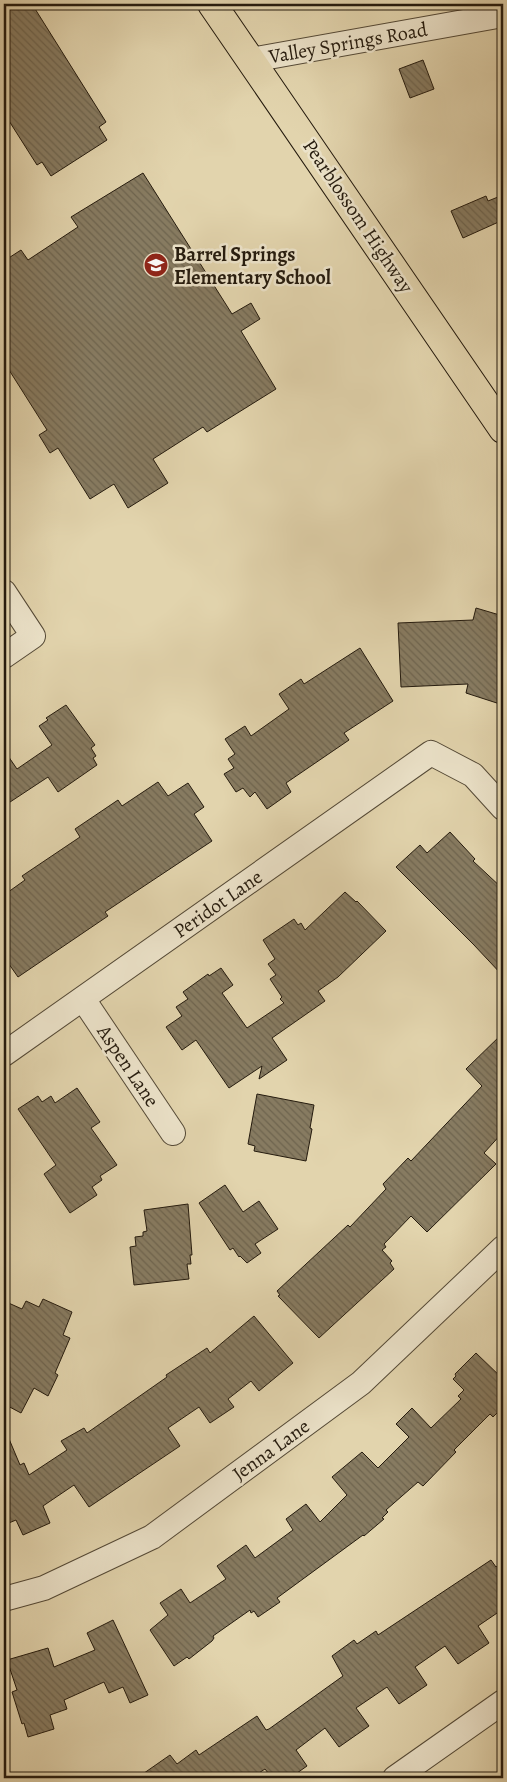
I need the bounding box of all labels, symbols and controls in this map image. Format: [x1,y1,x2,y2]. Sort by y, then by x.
street label: Valley Springs Road [266,16,430,70]
street label: Pearblossom Highway [296,134,420,299]
place label: Barrel Springs Elementary School [174,241,332,291]
school or university icon: Barrel Springs Elementary School [143,252,169,278]
street label: Peridot Lane [168,863,268,945]
street label: Aspen Lane [90,1019,165,1112]
street label: Jenna Lane [227,1413,315,1487]

